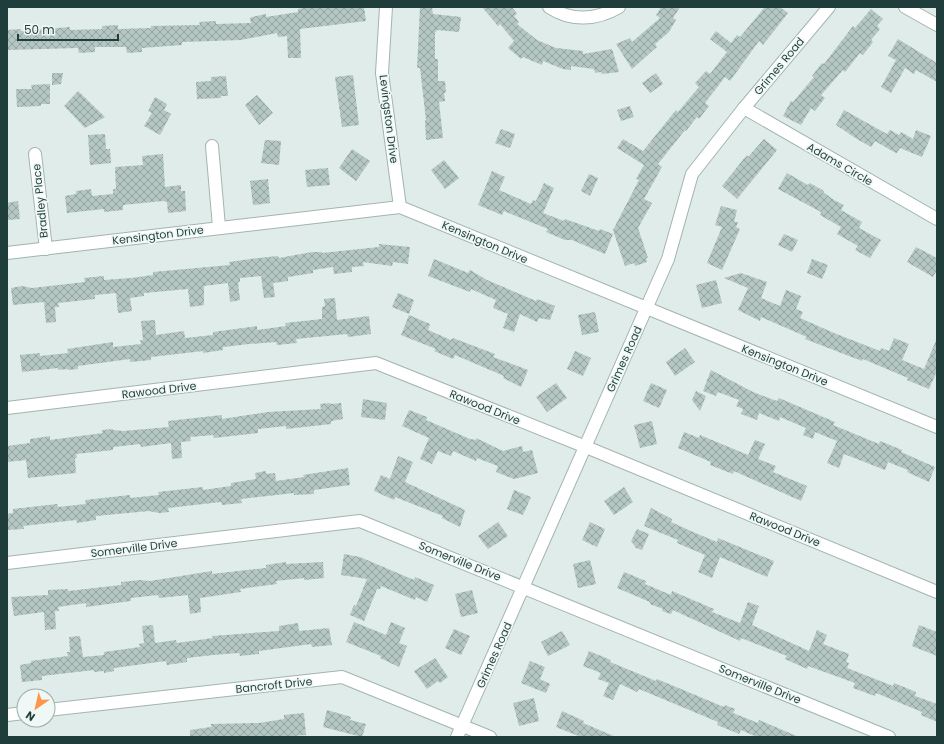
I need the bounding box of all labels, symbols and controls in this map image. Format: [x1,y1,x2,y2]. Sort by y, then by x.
scale bar [18,16,118,42]
text: 50 m [24,21,55,38]
street label: Grimes Road [750,34,808,98]
street label: Levingston Drive [376,74,402,164]
street label: Adams Circle [804,139,876,189]
street label: Bradley Place [28,163,52,239]
street label: Kensington Drive [440,217,531,267]
street label: Kensington Drive [111,221,205,249]
street label: Grimes Road [602,323,646,395]
street label: Kensington Drive [739,340,831,390]
street label: Rawood Drive [121,377,197,403]
street label: Rawood Drive [447,385,523,429]
street label: Rawood Drive [747,507,823,551]
street label: Somerville Drive [90,535,179,561]
street label: Somerville Drive [416,537,504,585]
street label: Grimes Road [472,619,516,691]
street label: Somerville Drive [716,660,804,708]
street label: Bancroft Drive [235,673,313,697]
north arrow [16,688,56,728]
text: N [23,707,38,725]

